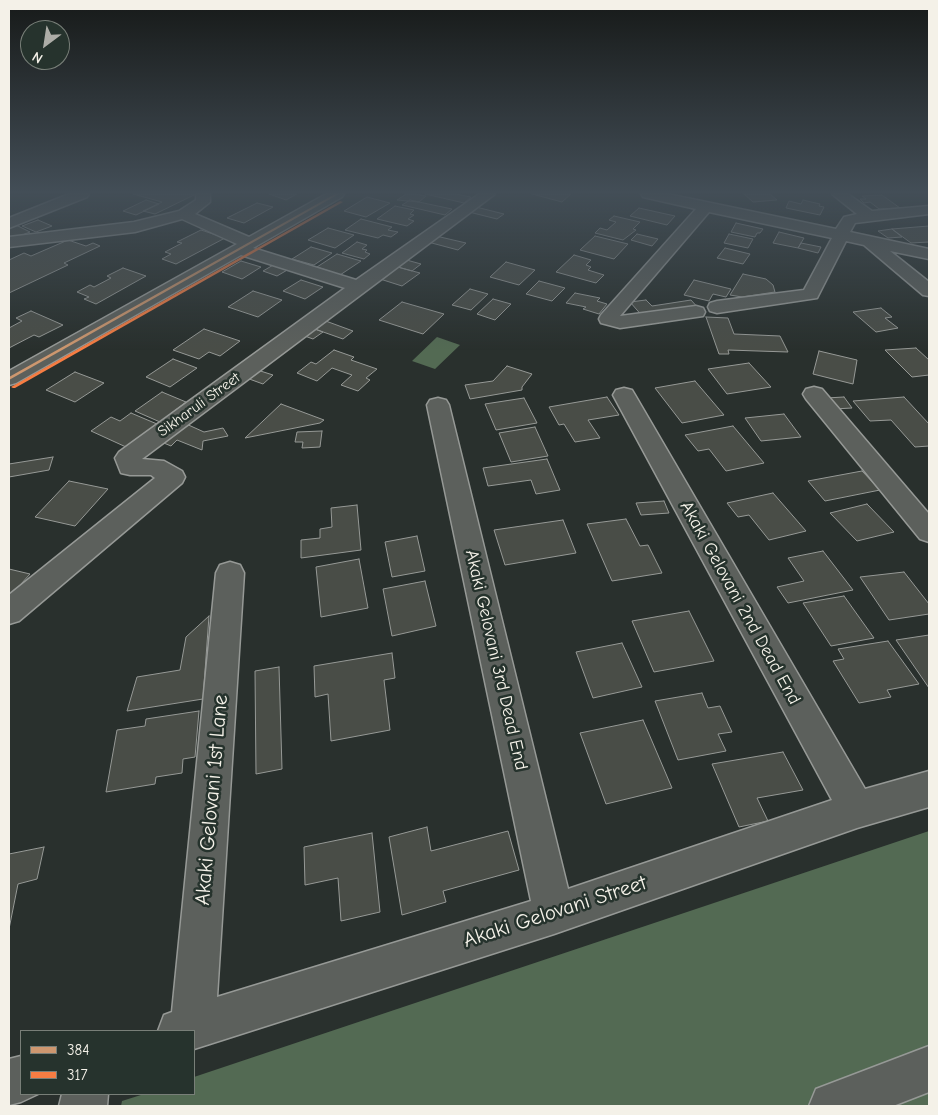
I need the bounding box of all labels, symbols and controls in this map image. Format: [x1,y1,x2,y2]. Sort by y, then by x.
north arrow [20,20,70,70]
text: N [29,48,46,67]
street label: Sikharuli Street [154,369,244,441]
street label: Akaki Gelovani 2nd Dead End [675,498,805,708]
street label: Akaki Gelovani 3rd Dead End [460,548,532,772]
street label: Akaki Gelovani 1st Lane [190,694,234,906]
street label: Akaki Gelovani Street [460,871,650,953]
legend [20,1030,195,1095]
text: 384 [67,1041,90,1059]
text: 317 [67,1066,88,1084]

